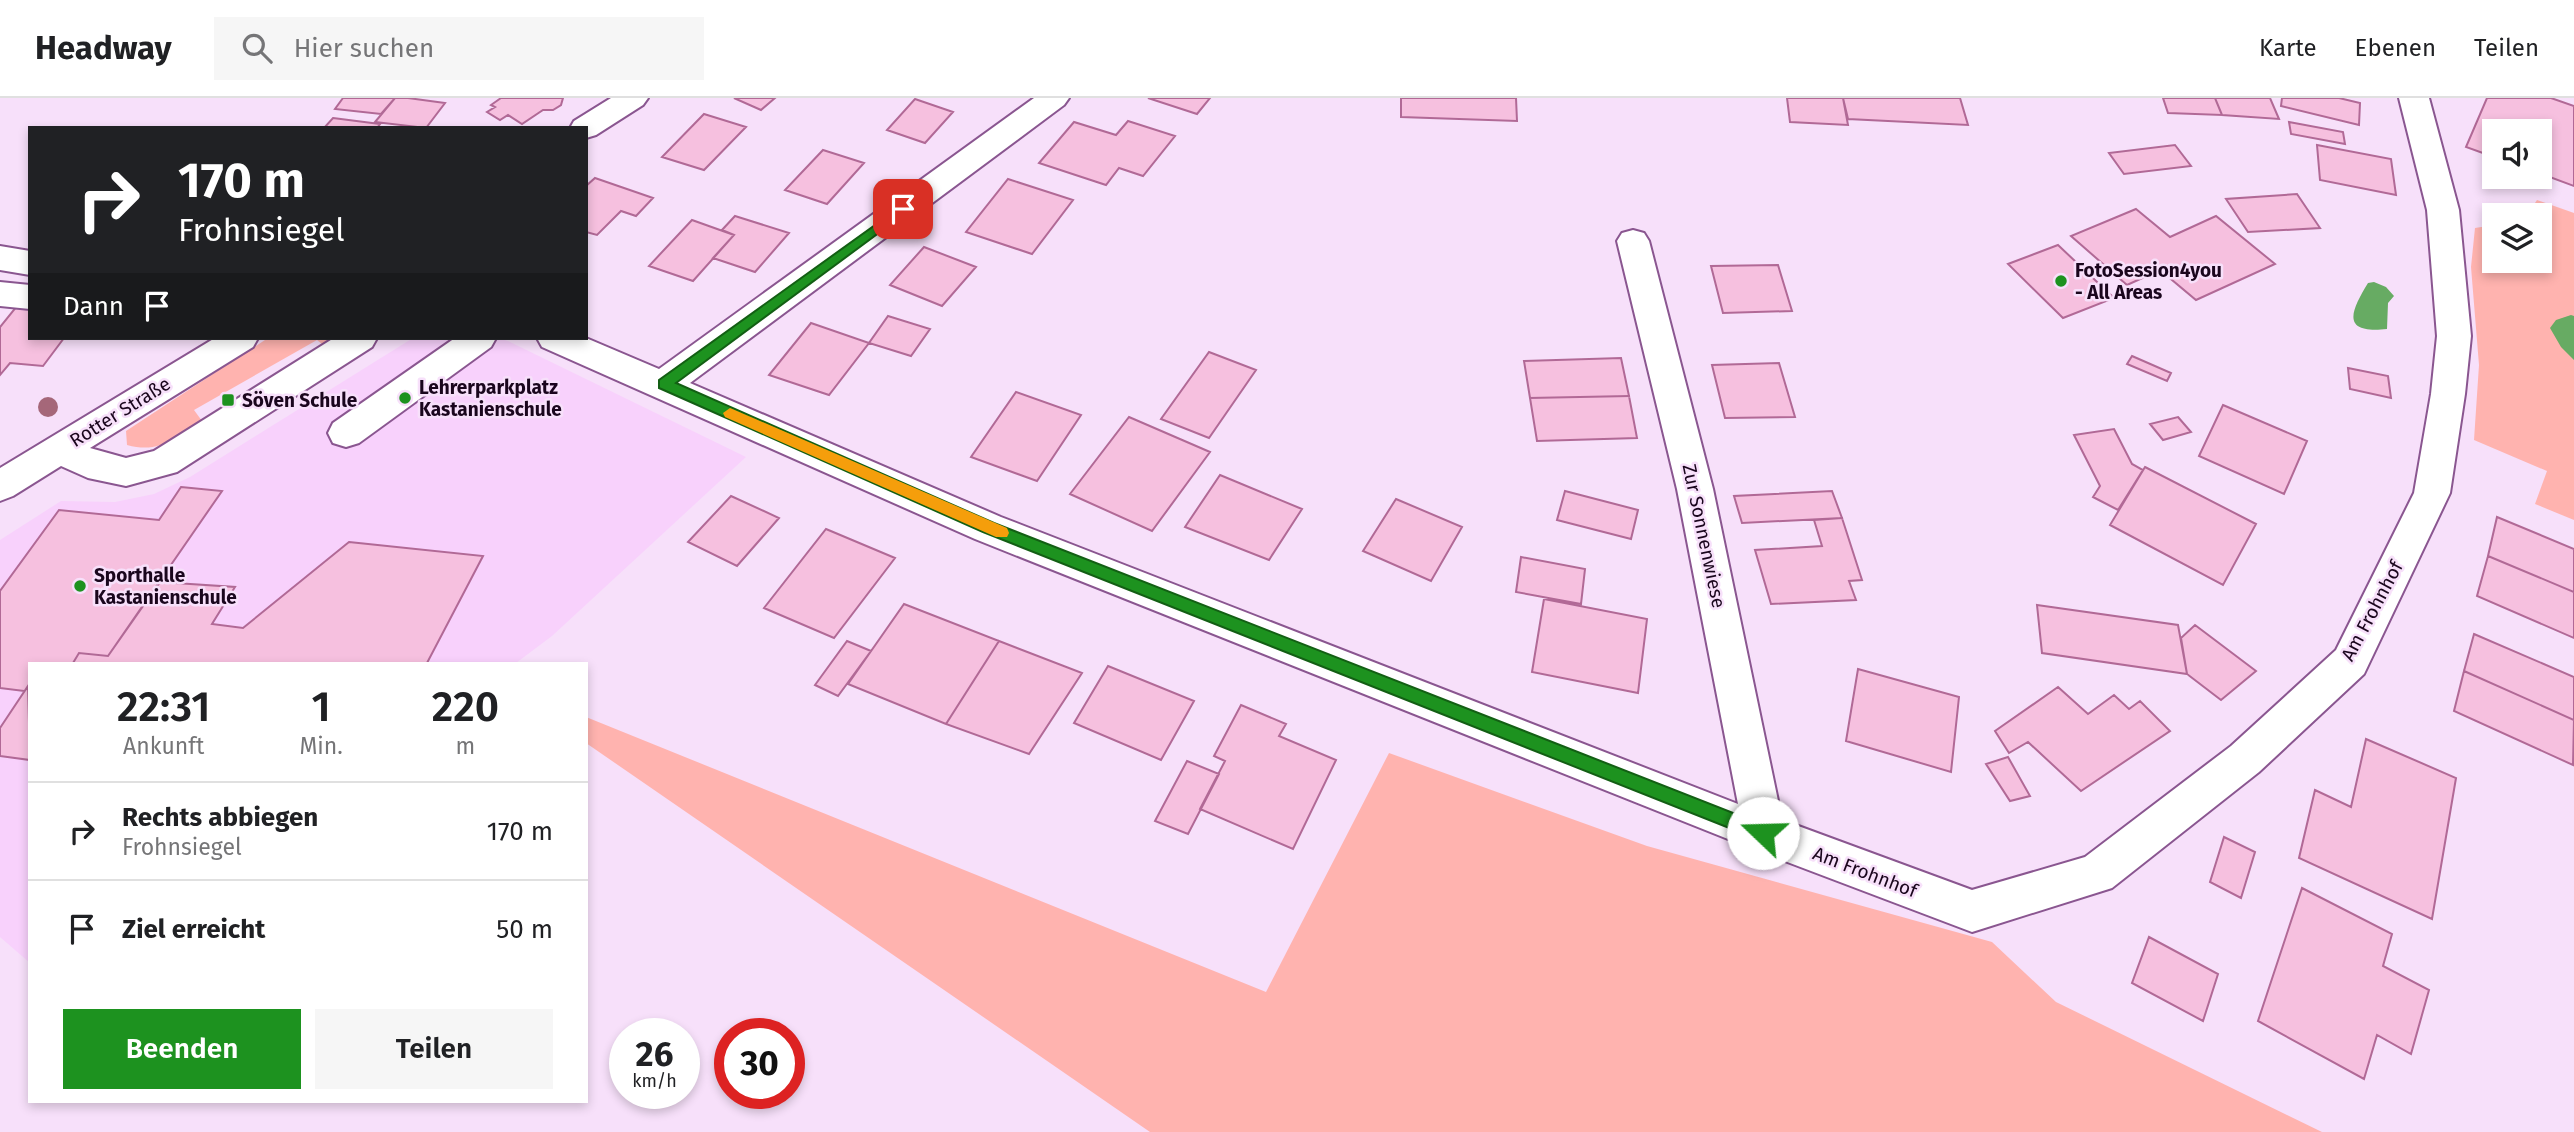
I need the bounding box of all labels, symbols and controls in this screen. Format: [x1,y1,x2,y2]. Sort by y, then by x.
search box [214,17,704,80]
text: Headway [35,28,172,68]
icon: search [238,29,276,67]
text: Hier suchen [294,33,434,64]
text: Karte [2259,34,2317,62]
text: Ebenen [2355,34,2436,62]
text: Teilen [2474,34,2539,62]
map controls [2482,119,2552,273]
button: sound [2482,119,2552,189]
text: 170 m [178,151,305,210]
icon: right [63,154,154,245]
pin [873,179,933,239]
icon: arrive [884,190,922,228]
button: layers [2482,203,2552,273]
text: Frohnsiegel [178,211,345,249]
place label: FotoSession4you - All Areas [2075,259,2222,304]
marker: FotoSession4you - All Areas [2053,273,2069,289]
icon: arrive [138,287,176,325]
text: Dann [63,291,124,322]
street label: Rotter Straße [65,372,175,452]
place label: Lehrerparkplatz Kastanienschule [419,376,562,421]
place label: Söven Schule [242,389,357,412]
marker: Lehrerparkplatz Kastanienschule [397,390,413,406]
marker: Söven Schule [220,392,236,408]
street label: Zur Sonnenwiese [1677,462,1731,610]
street label: Am Frohnhof [2336,556,2409,665]
place label: Sporthalle Kastanienschule [94,564,237,609]
marker: Sporthalle Kastanienschule [72,578,88,594]
text: 22:31 [117,682,210,732]
text: 1 [311,682,331,732]
text: 220 [432,682,499,732]
text: Ankunft [123,732,204,760]
text: Min. [299,732,343,760]
text: m [456,732,475,760]
position arrow [1726,796,1800,870]
text: Rechts abbiegen [122,802,318,833]
icon: right [63,812,101,850]
text: 170 m [487,816,553,847]
text: Frohnsiegel [122,833,242,861]
street label: Am Frohnhof [1810,842,1922,903]
icon: arrive [63,910,101,948]
text: Ziel erreicht [122,914,265,945]
text: 50 m [496,914,553,945]
button: Beenden [63,1009,301,1089]
button: Teilen [315,1009,553,1089]
speed limit sign: 30 [714,1018,805,1109]
text: 26 [636,1033,673,1075]
text: km/h [632,1070,677,1092]

